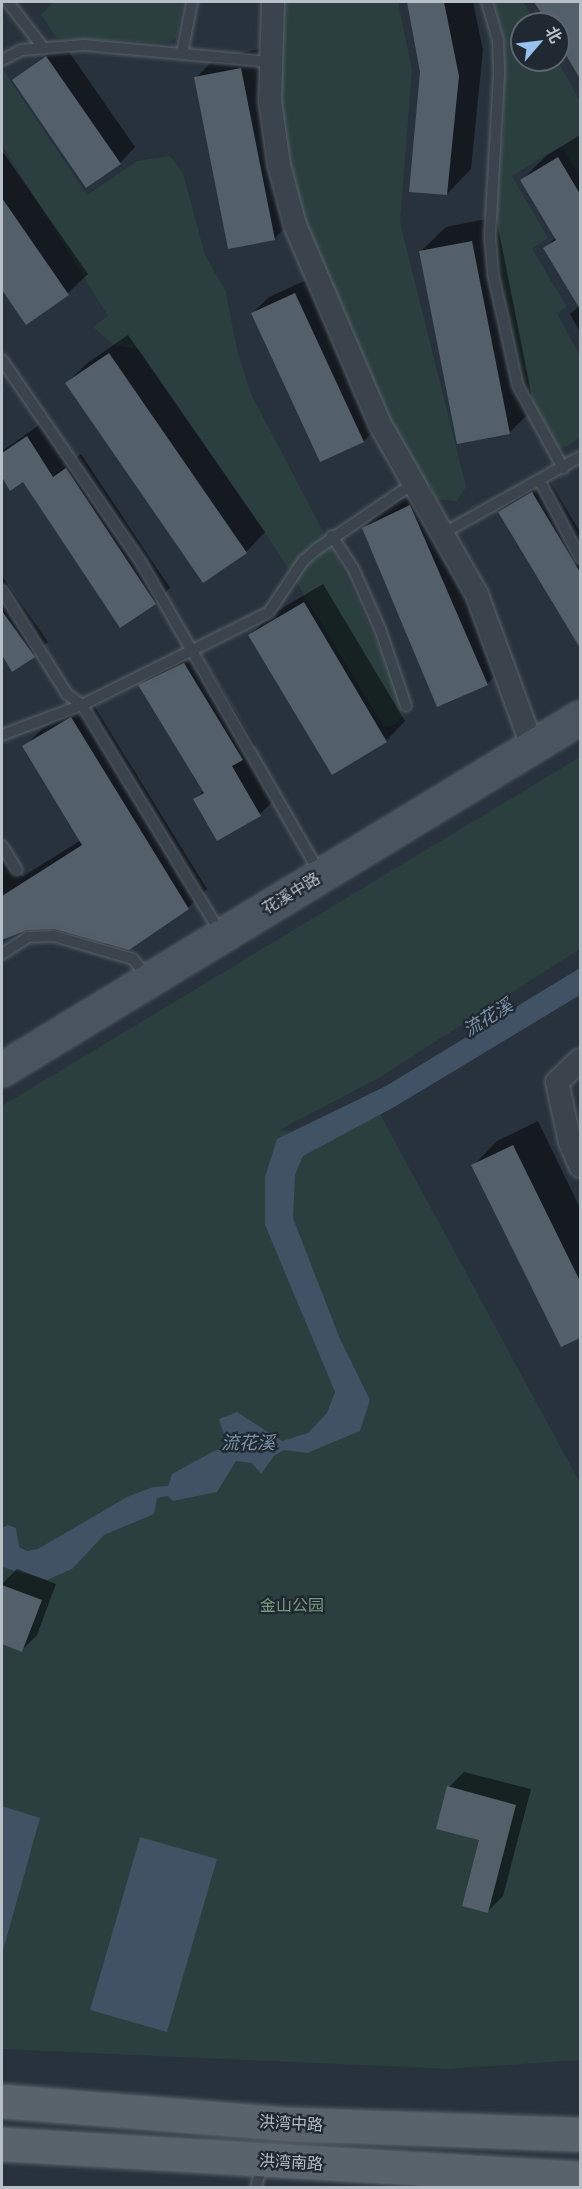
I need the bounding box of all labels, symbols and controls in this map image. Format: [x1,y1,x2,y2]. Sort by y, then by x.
north arrow [510,12,570,72]
text: 北 [542,23,567,46]
street label: 花溪中路 [259,868,323,918]
water label: 流花溪 [459,995,517,1041]
water label: 流花溪 [221,1432,275,1454]
park label: 金山公园 [260,1595,324,1615]
street label: 洪湾中路 [259,2112,323,2134]
street label: 洪湾南路 [259,2151,323,2173]

